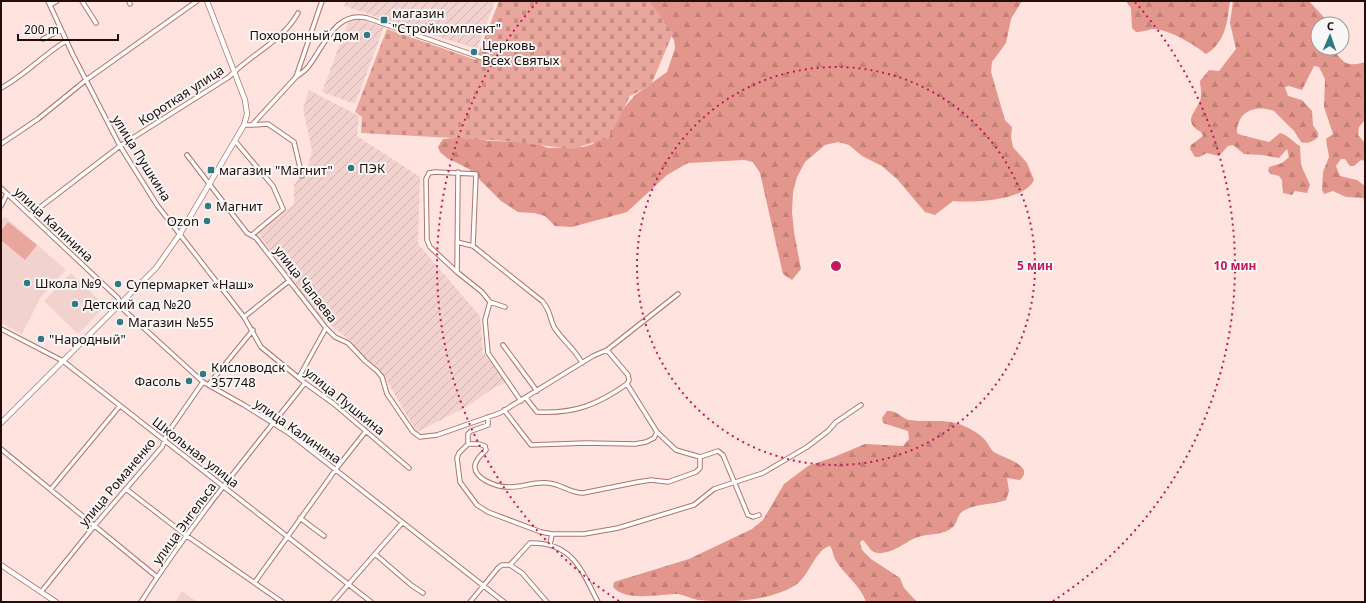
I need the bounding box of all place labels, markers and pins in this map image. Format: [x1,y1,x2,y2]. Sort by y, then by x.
place label: магазин "Стройкомплект" [392,4,501,37]
marker: магазин "Стройкомплект" [379,15,389,25]
place label: Похоронный дом [249,26,359,44]
marker: Похоронный дом [362,30,372,40]
place label: Церковь Всех Святых [482,36,560,69]
marker: Церковь Всех Святых [469,47,479,57]
place label: ПЭК [359,159,385,177]
place label: магазин "Магнит" [219,161,333,179]
marker: ПЭК [346,163,356,173]
marker: магазин "Магнит" [206,165,216,175]
place label: Магнит [216,197,263,215]
marker: Магнит [203,201,213,211]
place label: Ozon [167,212,199,230]
marker: Ozon [202,216,212,226]
centre of rings [829,259,843,273]
place label: Школа №9 [35,274,102,292]
place label: Супермаркет «Наш» [126,275,254,293]
marker: Школа №9 [22,278,32,288]
marker: Супермаркет «Наш» [113,279,123,289]
place label: Детский сад №20 [83,295,191,313]
marker: Детский сад №20 [70,299,80,309]
place label: Магазин №55 [128,313,214,331]
marker: Магазин №55 [115,317,125,327]
place label: "Народный" [49,330,126,348]
marker: "Народный" [36,334,46,344]
place label: Кисловодск 357748 [211,358,285,391]
marker: Кисловодск 357748 [198,369,208,379]
place label: Фасоль [134,372,181,390]
marker: Фасоль [184,376,194,386]

